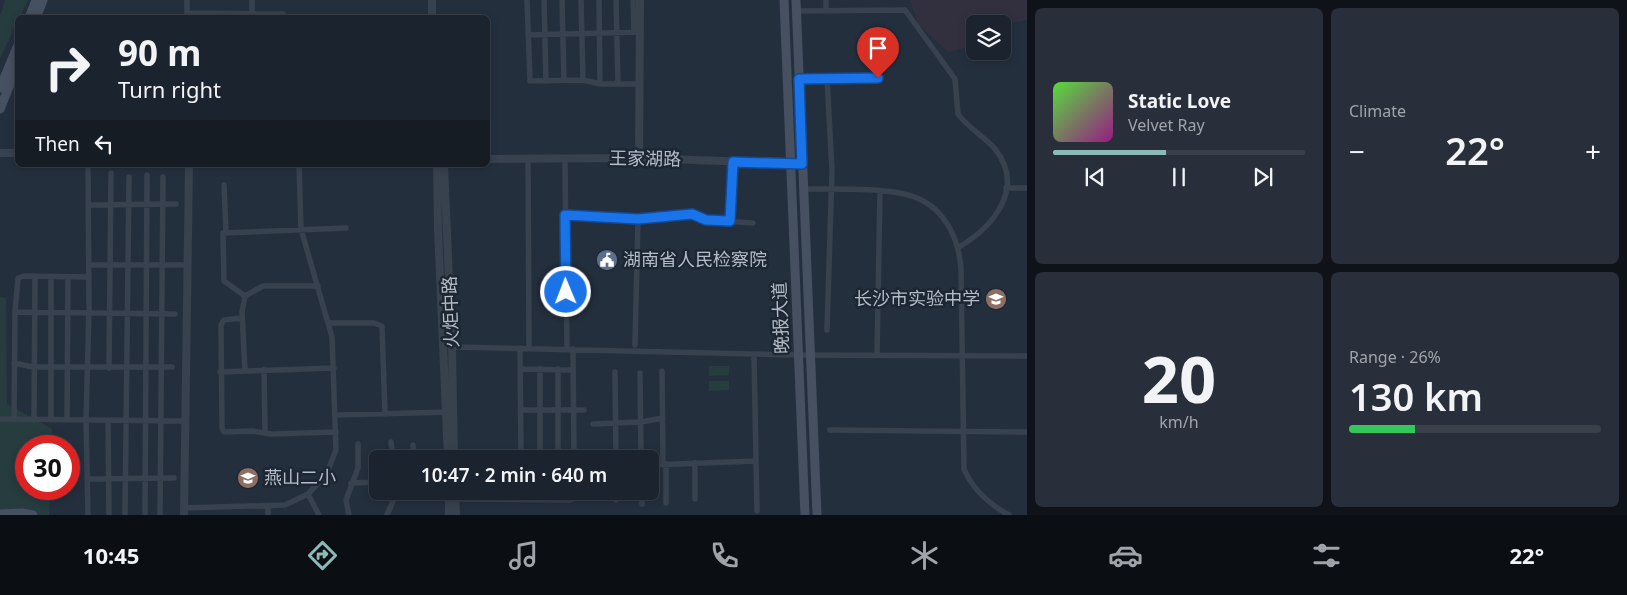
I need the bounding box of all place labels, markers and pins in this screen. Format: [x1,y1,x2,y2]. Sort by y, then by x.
pin [857,27,899,78]
place label: 湖南省人民检察院 [623,247,767,271]
public building icon: 湖南省人民检察院 [595,248,619,272]
place label: 长沙市实验中学 [854,286,980,310]
school or university icon: 长沙市实验中学 [984,287,1008,311]
place label: 燕山二小 [264,465,336,489]
school or university icon: 燕山二小 [236,466,260,490]

